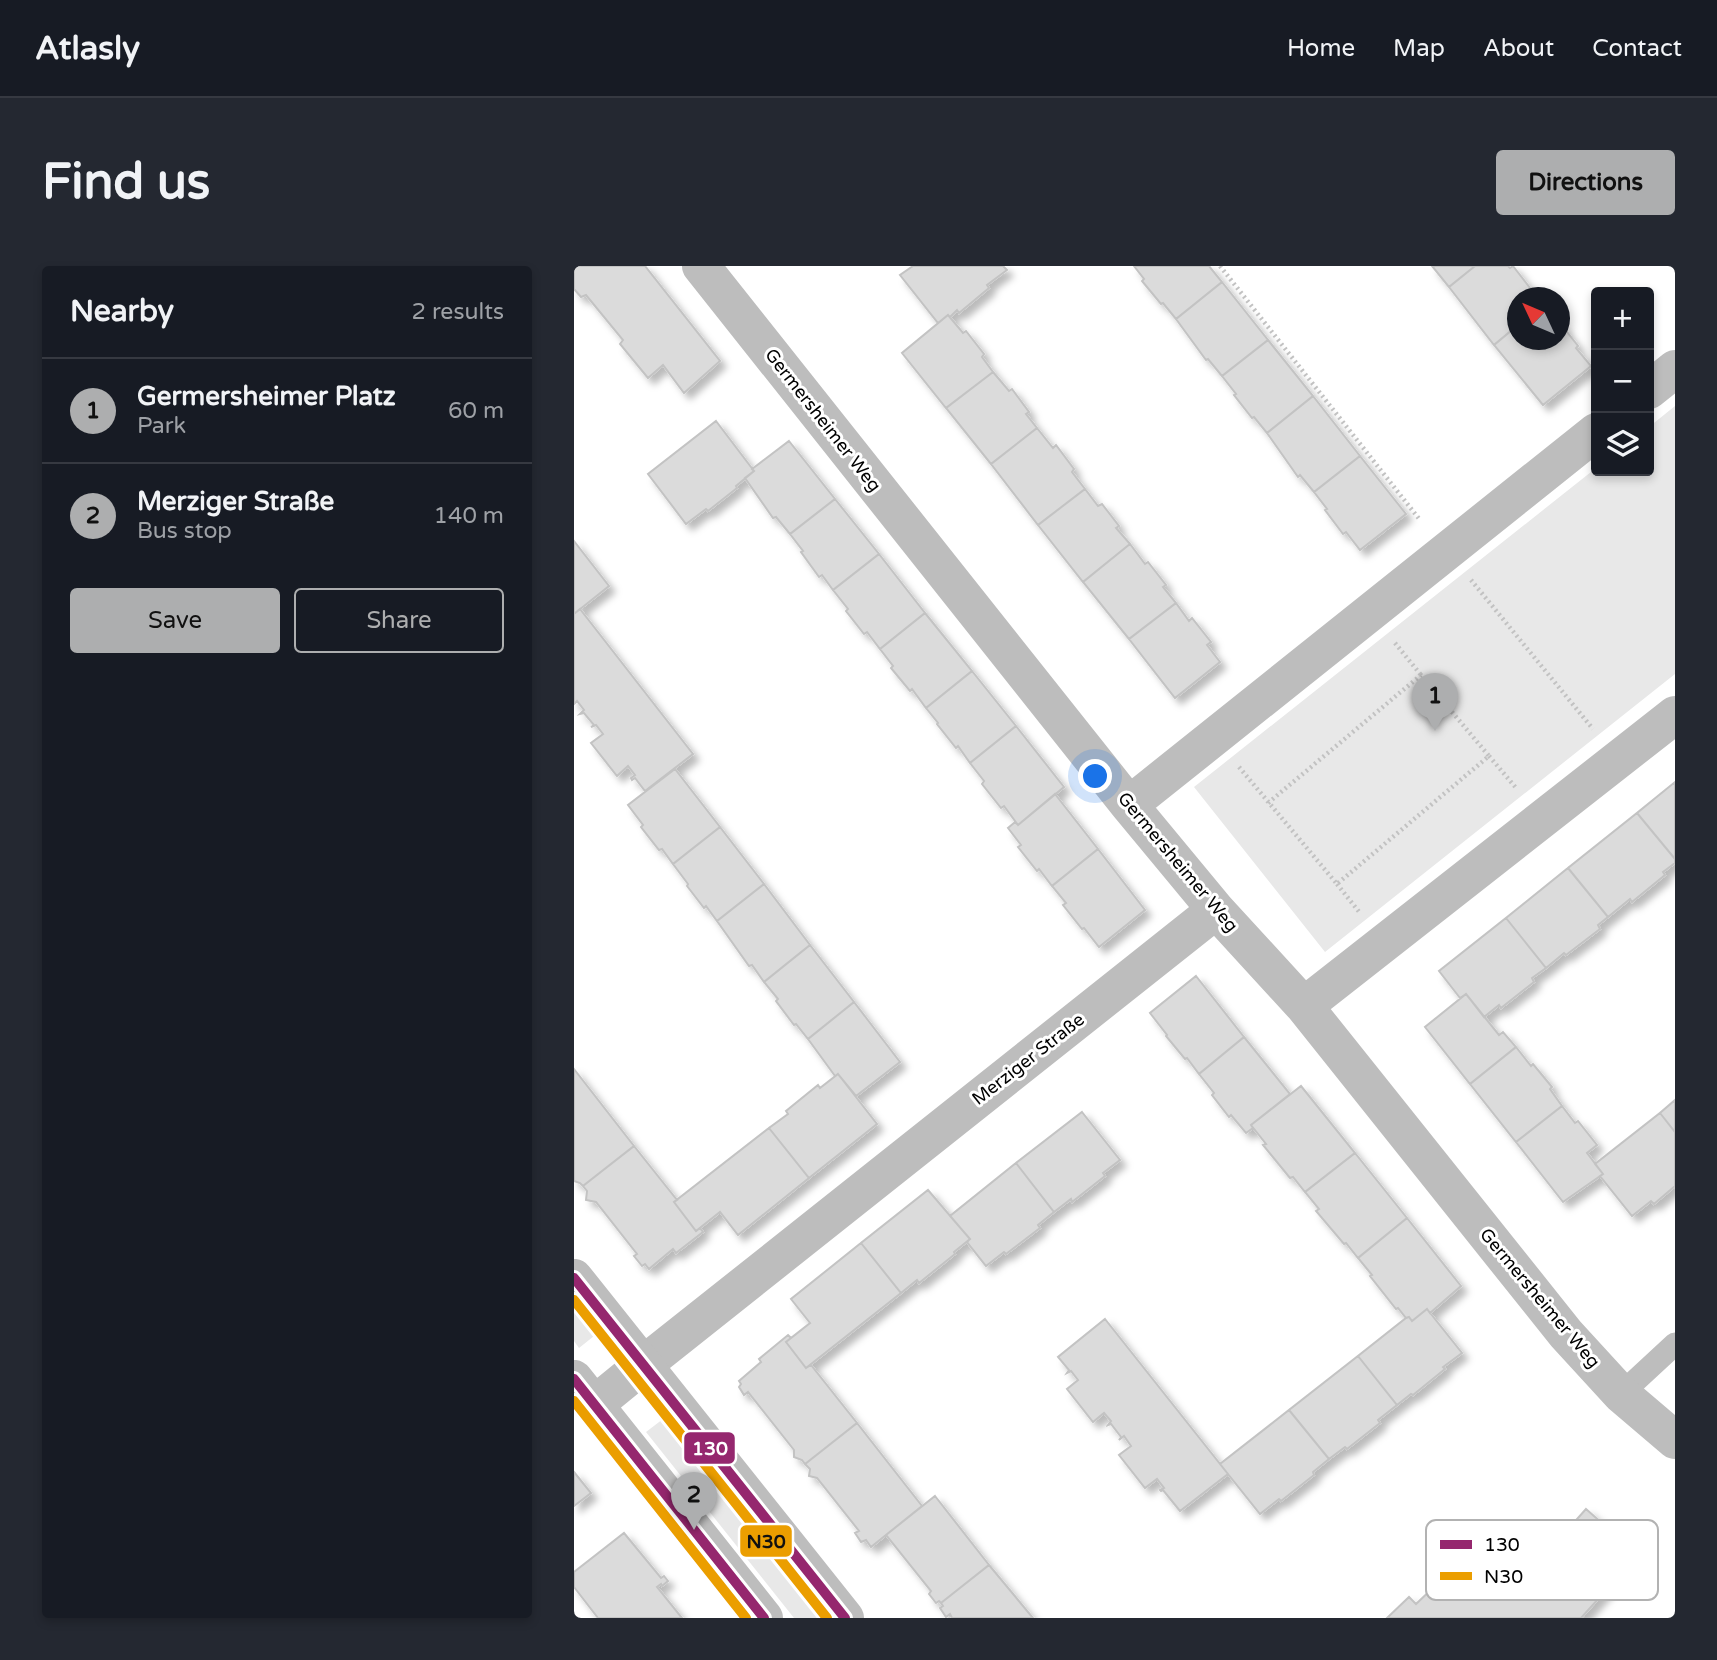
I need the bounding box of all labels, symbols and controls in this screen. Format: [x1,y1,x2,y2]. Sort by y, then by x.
text: Atlasly [35,29,140,68]
text: Home [1287,34,1355,63]
text: Map [1393,34,1445,63]
text: About [1483,34,1554,63]
text: Contact [1592,34,1682,63]
button: Directions [1496,150,1675,215]
text: Find us [42,153,210,212]
north arrow [1507,287,1570,350]
map controls [1591,287,1654,476]
button: + [1591,287,1654,350]
text: Nearby [70,293,174,330]
text: 2 results [411,298,504,326]
street label: Germersheimer Weg [760,344,886,496]
button: − [1591,350,1654,413]
text: Germersheimer Platz [137,381,396,412]
text: 1 [86,397,100,425]
text: 60 m [448,397,504,425]
text: Park [137,412,186,440]
button: layers [1591,413,1654,476]
text: Merziger Straße [137,486,334,517]
text: 2 [86,502,100,530]
text: 140 m [434,502,504,530]
text: Bus stop [137,517,232,545]
button: Save [70,588,280,653]
button: Share [294,588,504,653]
pin: 1 [1412,673,1458,731]
your location [1078,759,1112,793]
street label: Germersheimer Weg [1113,788,1243,936]
street label: Merziger Straße [967,1008,1089,1110]
street label: Germersheimer Weg [1475,1224,1605,1372]
line badge: 130 [683,1431,736,1465]
text: 130 [692,1438,728,1460]
pin: 2 [671,1472,717,1530]
legend [1426,1520,1658,1600]
line badge: N30 [739,1524,793,1558]
text: N30 [746,1531,786,1553]
text: 130 [1484,1534,1520,1556]
text: N30 [1484,1566,1523,1588]

